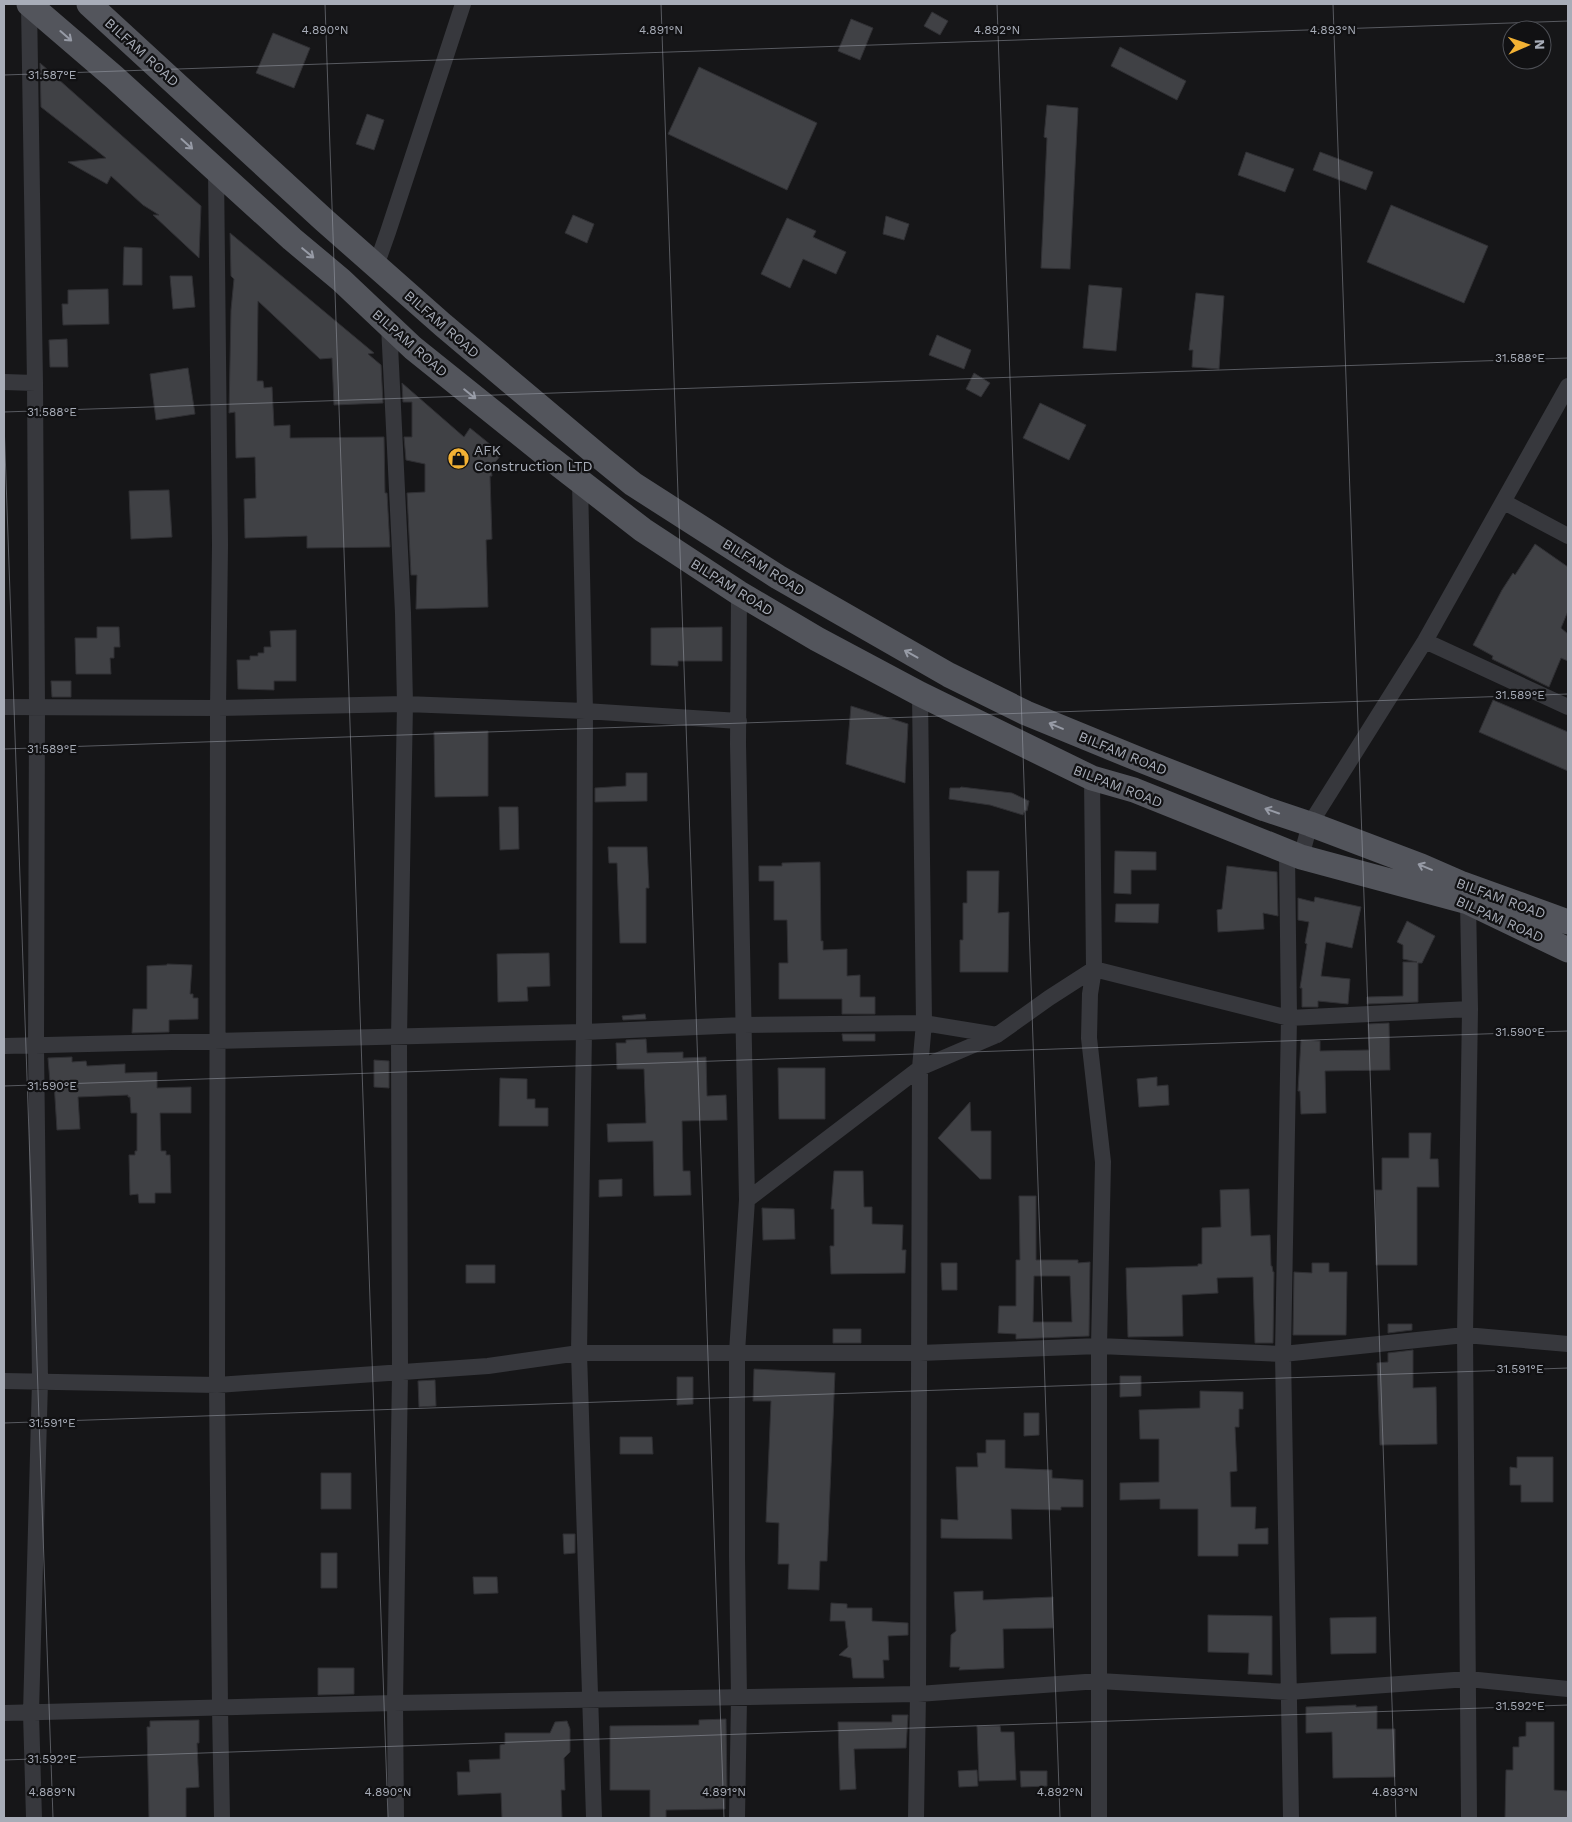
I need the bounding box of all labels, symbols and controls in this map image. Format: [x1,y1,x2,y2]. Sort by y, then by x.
street label: BILFAM ROAD [102,15,182,89]
north arrow [1502,20,1552,70]
text: 4.890°N [302,23,348,37]
text: 4.891°N [639,23,683,37]
text: 4.892°N [974,23,1020,37]
text: 4.893°N [1310,23,1356,37]
one-way arrow [60,30,73,41]
text: N [1532,39,1548,50]
text: 31.587°E [28,68,77,82]
one-way arrow [181,138,194,150]
one-way arrow [301,247,314,258]
street label: BILFAM ROAD [401,287,483,361]
street label: BILPAM ROAD [369,306,451,380]
text: 31.588°E [1495,351,1545,365]
one-way arrow [463,388,476,399]
text: 31.588°E [27,405,77,419]
place label: AFK Construction LTD [474,442,593,474]
shop icon: AFK Construction LTD [446,446,470,470]
street label: BILFAM ROAD [720,535,808,599]
street label: BILPAM ROAD [688,555,776,619]
one-way arrow [904,648,918,658]
text: 31.589°E [1495,688,1545,702]
one-way arrow [1049,720,1064,730]
street label: BILFAM ROAD [1076,728,1170,778]
text: 31.589°E [27,742,77,756]
street label: BILPAM ROAD [1071,762,1165,810]
one-way arrow [1265,806,1281,815]
one-way arrow [1418,862,1433,872]
street label: BILFAM ROAD [1454,874,1548,922]
street label: BILPAM ROAD [1454,893,1546,945]
text: 31.590°E [1495,1025,1545,1039]
text: 31.590°E [27,1079,77,1093]
text: 31.591°E [1496,1362,1544,1376]
text: 31.591°E [28,1416,76,1430]
text: 31.592°E [1495,1699,1545,1713]
text: 31.592°E [27,1752,77,1766]
text: 4.889°N [29,1785,75,1799]
text: 4.890°N [365,1785,411,1799]
text: 4.891°N [702,1785,746,1799]
text: 4.892°N [1037,1785,1083,1799]
text: 4.893°N [1372,1785,1418,1799]

